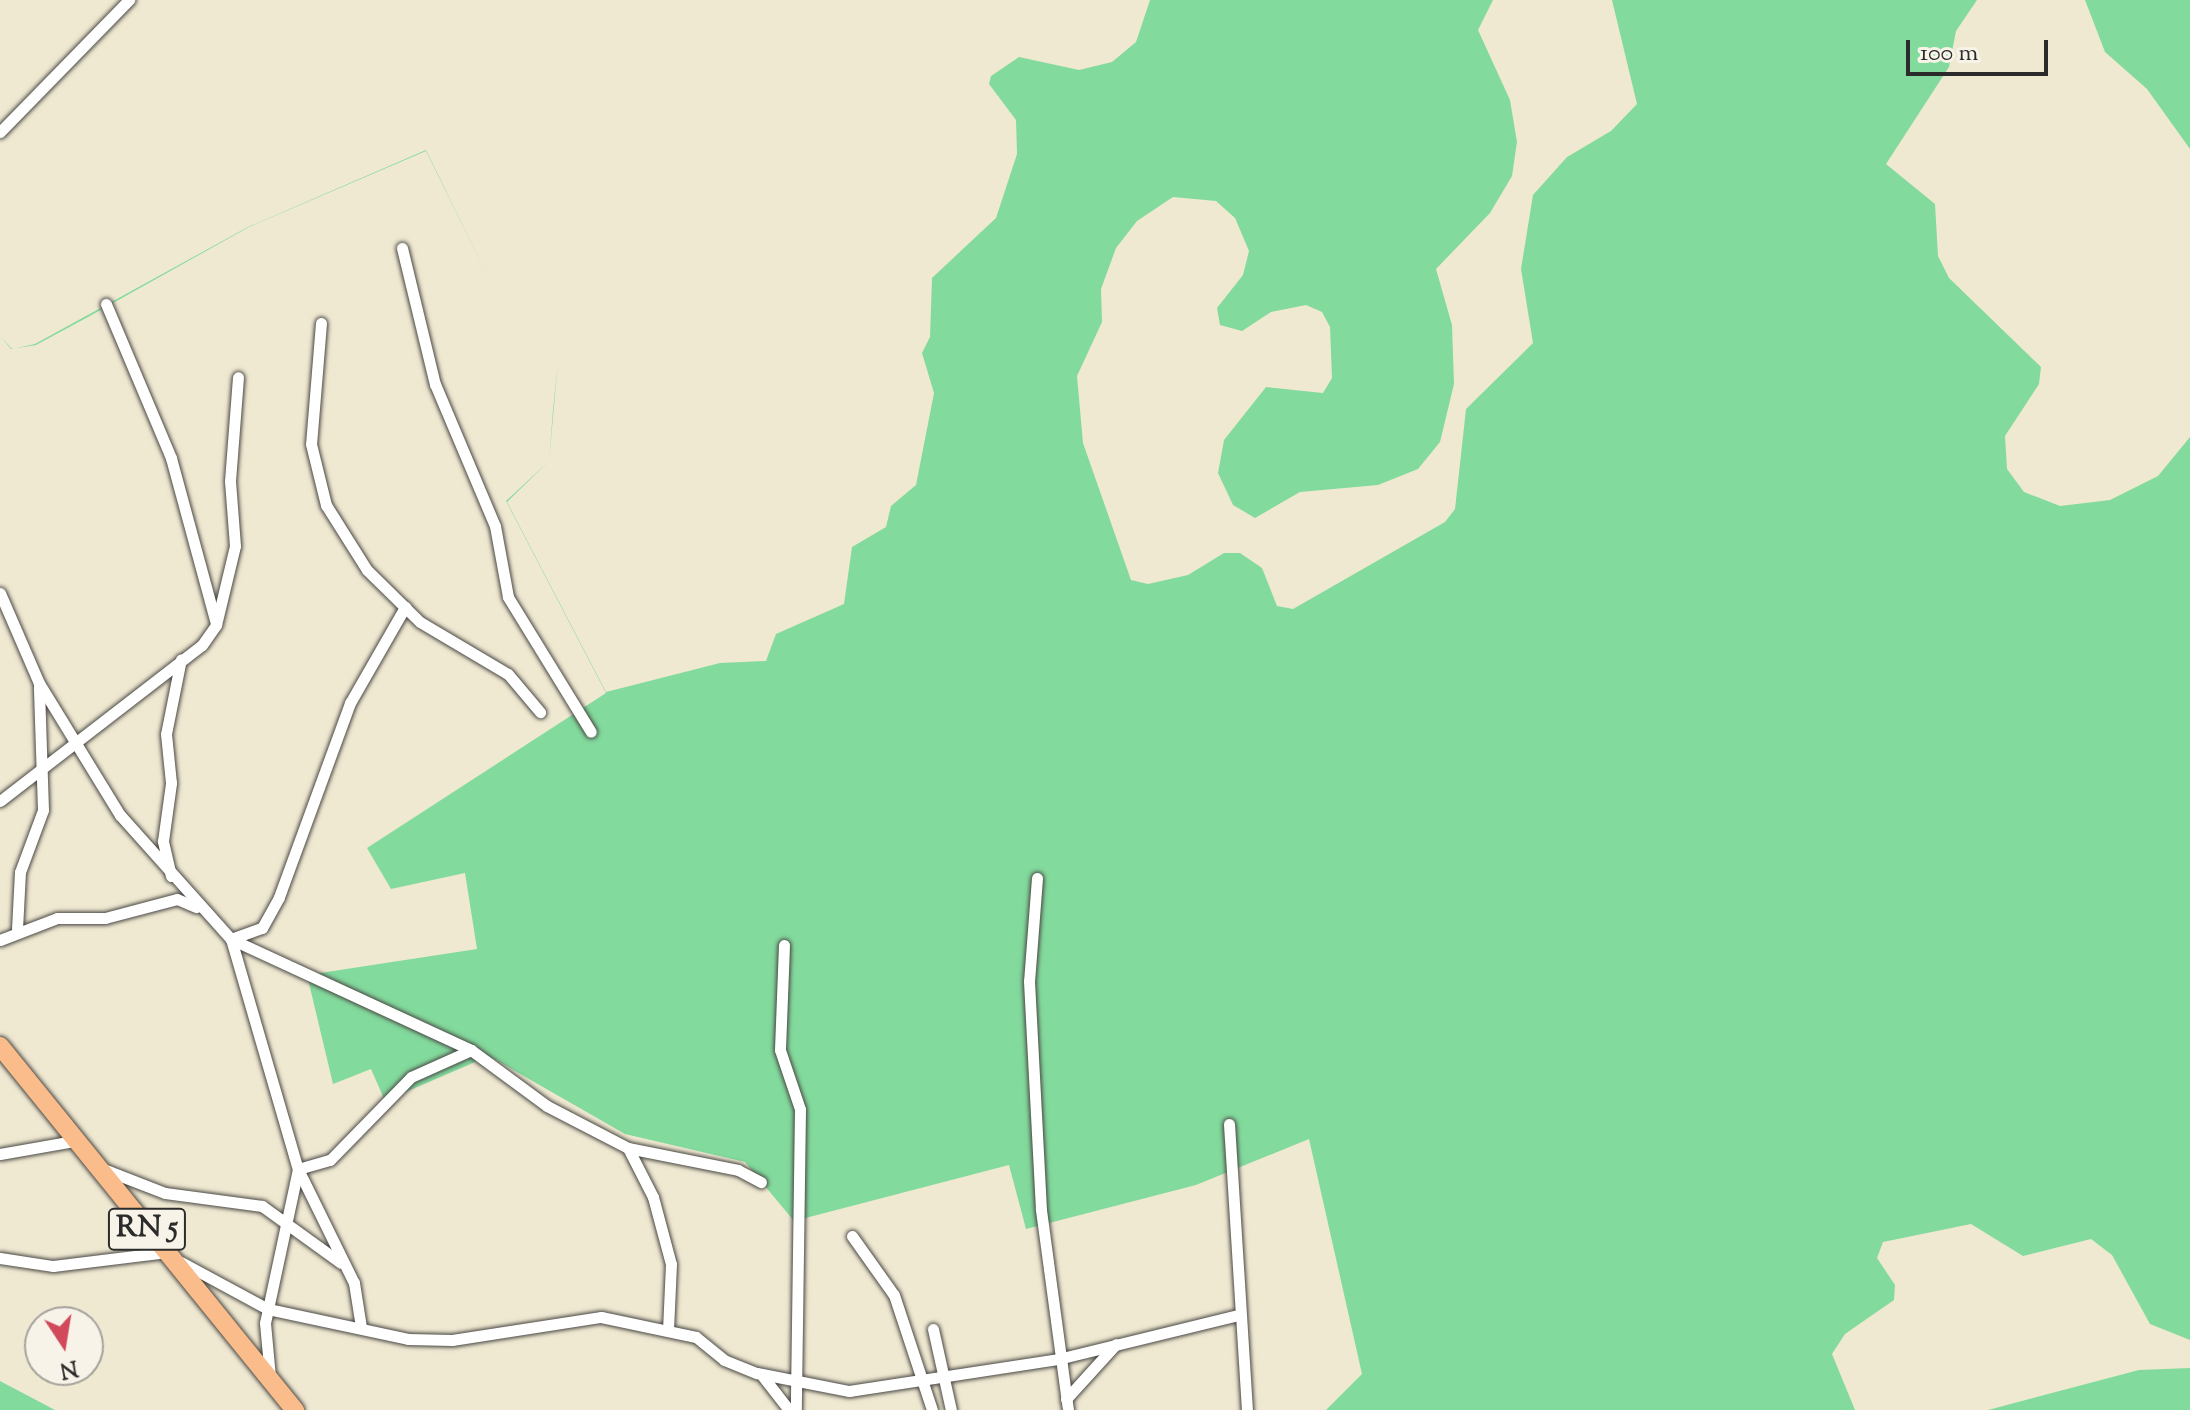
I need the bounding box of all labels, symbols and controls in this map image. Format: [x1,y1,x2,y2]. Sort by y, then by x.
scale bar [1910,24,2052,74]
text: 100 m [1920,37,1978,71]
road number: RN 5 [107,1203,187,1255]
north arrow [24,1306,104,1386]
text: N [57,1350,80,1385]

